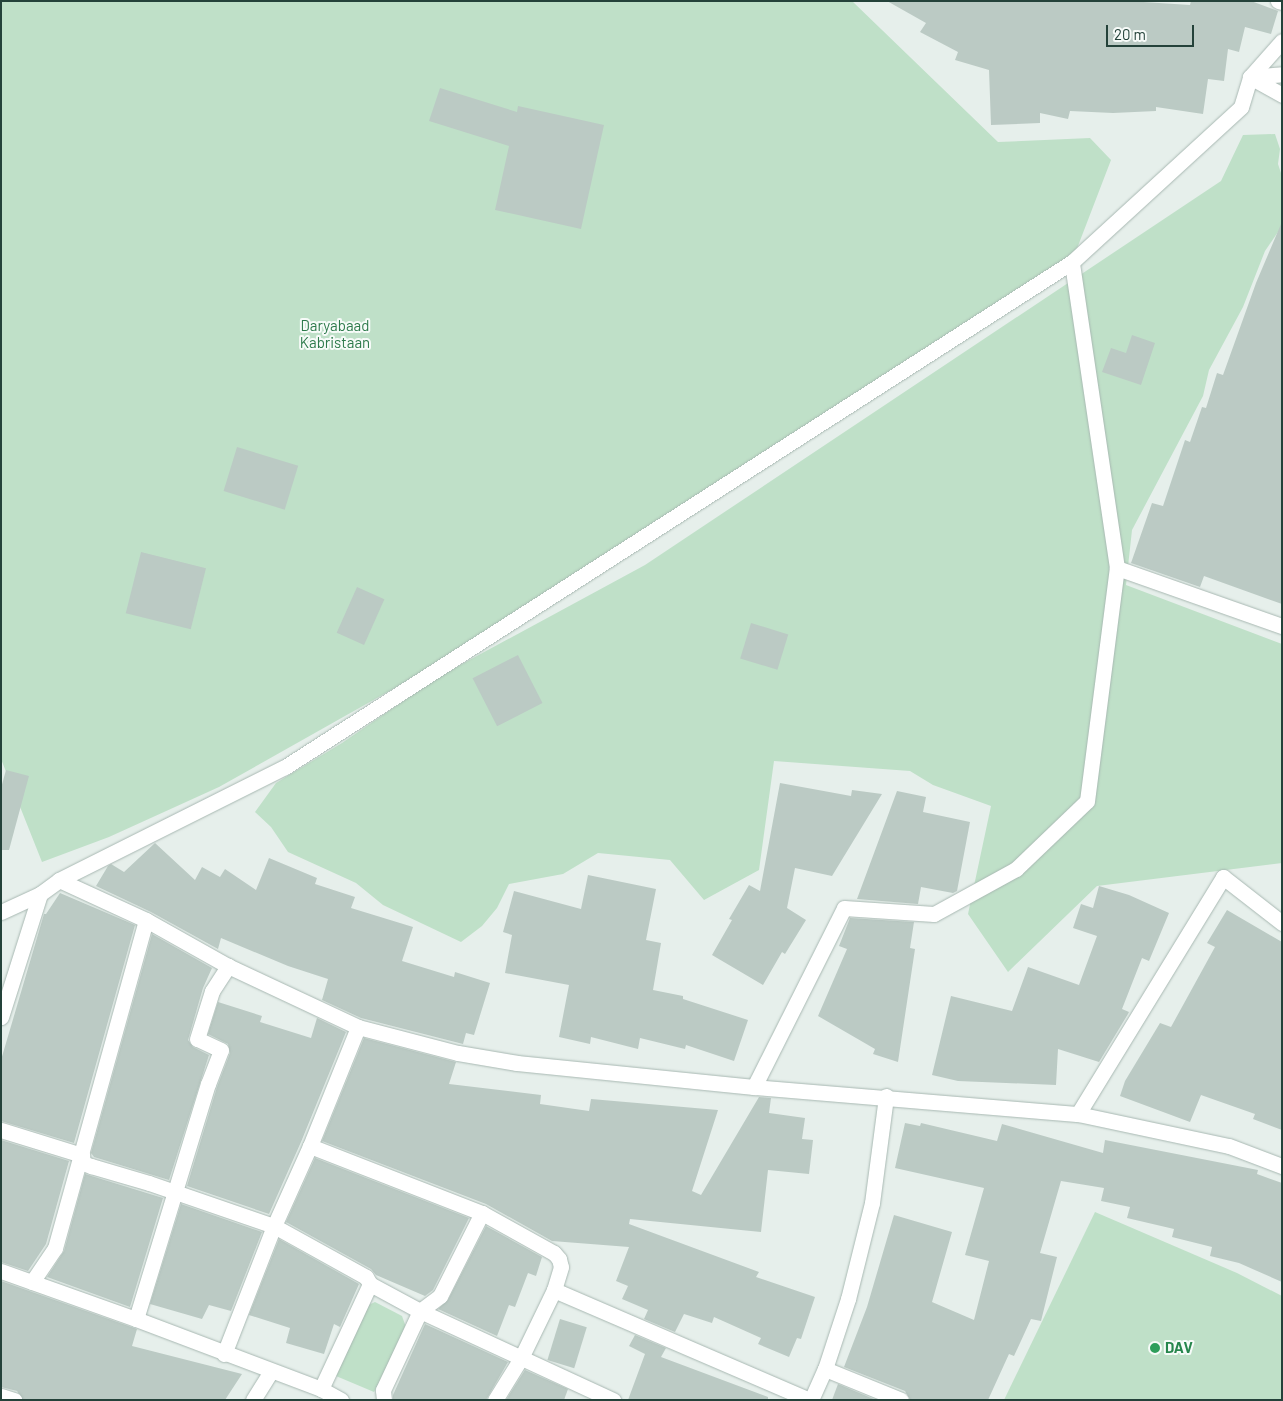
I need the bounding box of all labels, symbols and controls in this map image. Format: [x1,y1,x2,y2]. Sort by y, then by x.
scale bar [1108,15,1196,47]
text: 20 m [1114,25,1146,43]
park label: Daryabaad Kabristaan [300,316,370,351]
place label: DAV [1165,1339,1193,1357]
marker: DAV [1149,1342,1161,1354]

